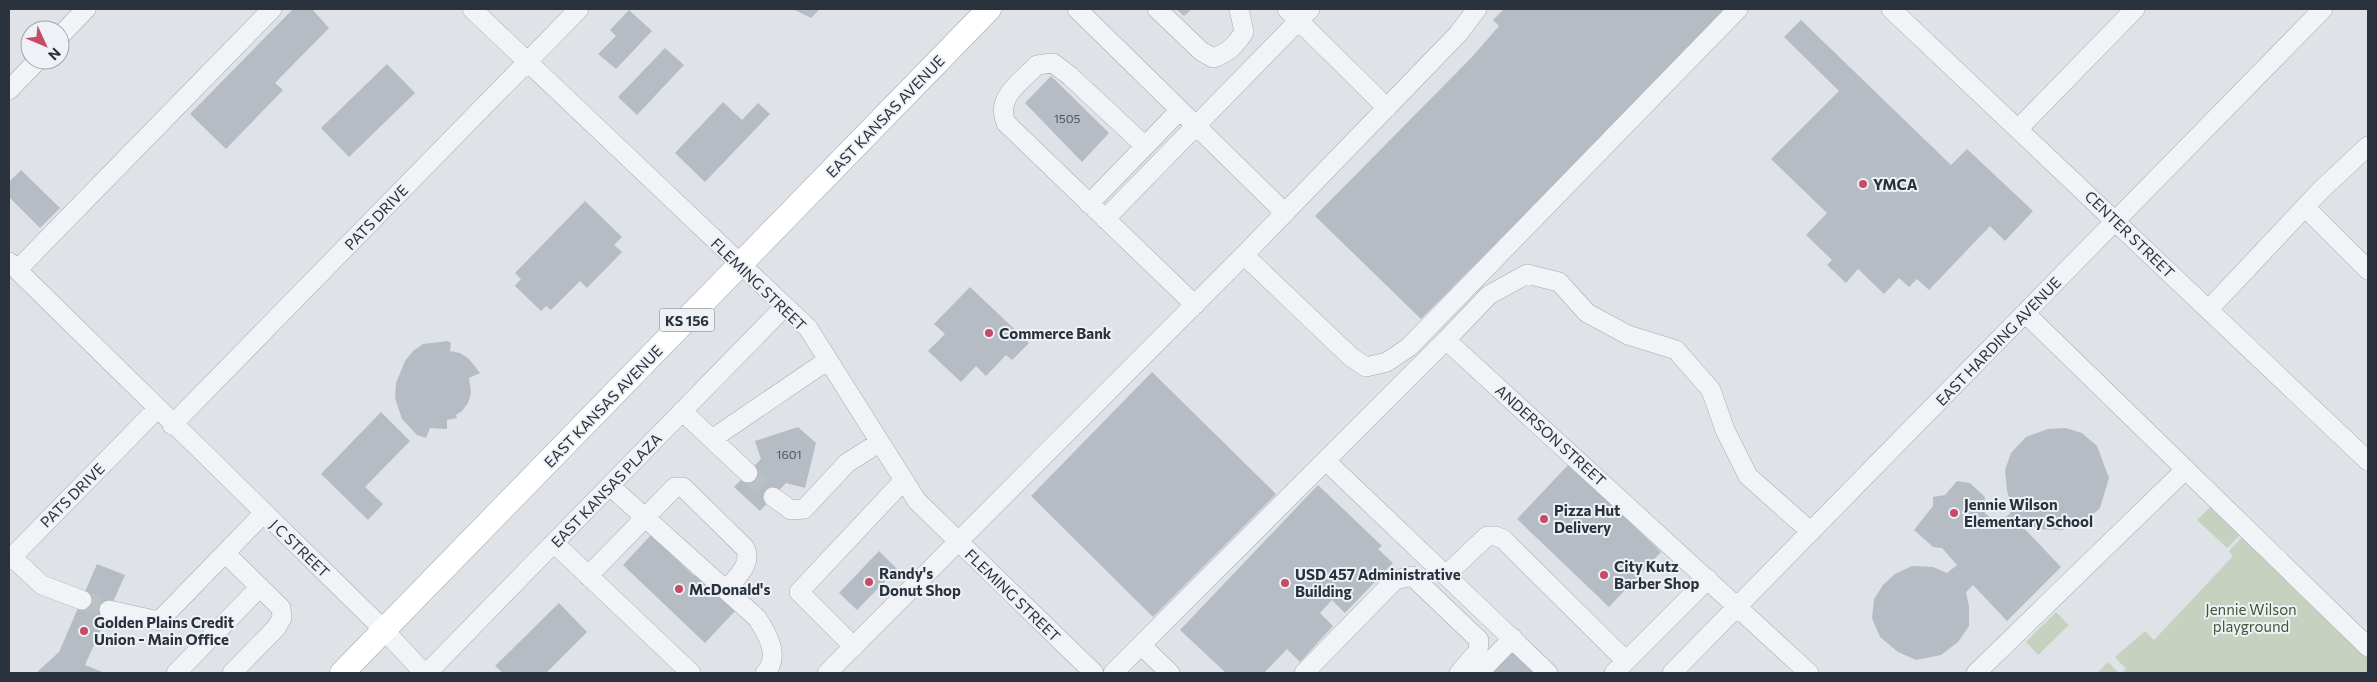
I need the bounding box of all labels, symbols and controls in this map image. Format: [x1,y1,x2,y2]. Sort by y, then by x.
north arrow [20,20,70,70]
text: N [45,45,64,64]
street label: EAST KANSAS AVENUE [822,51,948,181]
house number: 1505 [1054,111,1080,125]
place label: YMCA [1873,175,1918,193]
marker: YMCA [1857,178,1869,190]
street label: PATS DRIVE [341,181,412,253]
street label: CENTER STREET [2081,187,2179,282]
street label: FLEMING STREET [708,234,811,334]
street label: EAST HARDING AVENUE [1932,273,2064,409]
road number: KS 156 [660,308,714,332]
place label: Commerce Bank [999,324,1112,342]
marker: Commerce Bank [983,327,995,339]
street label: EAST KANSAS AVENUE [540,341,666,471]
street label: ANDERSON STREET [1492,381,1610,490]
street label: EAST KANSAS PLAZA [547,429,665,551]
house number: 1601 [776,447,802,461]
street label: PATS DRIVE [36,459,108,531]
place label: Jennie Wilson Elementary School [1964,495,2093,530]
place label: Pizza Hut Delivery [1554,501,1620,536]
marker: Jennie Wilson Elementary School [1948,507,1960,519]
marker: Pizza Hut Delivery [1538,513,1550,525]
street label: J C STREET [266,515,334,581]
street label: FLEMING STREET [962,545,1065,645]
place label: City Kutz Barber Shop [1614,557,1699,592]
place label: Randy's Donut Shop [879,564,961,599]
place label: USD 457 Administrative Building [1295,565,1461,600]
marker: City Kutz Barber Shop [1598,569,1610,581]
marker: Randy's Donut Shop [863,576,875,588]
marker: USD 457 Administrative Building [1279,577,1291,589]
place label: McDonald's [689,580,770,598]
marker: McDonald's [673,583,685,595]
park label: Jennie Wilson playground [2205,600,2297,635]
place label: Golden Plains Credit Union - Main Office [94,613,234,648]
marker: Golden Plains Credit Union - Main Office [78,625,90,637]

